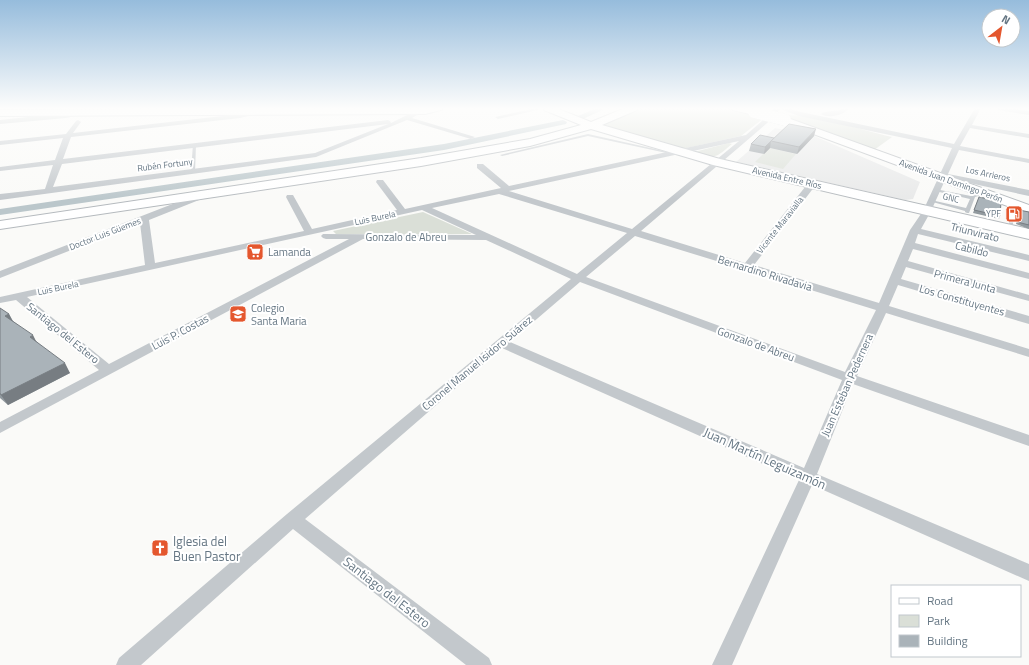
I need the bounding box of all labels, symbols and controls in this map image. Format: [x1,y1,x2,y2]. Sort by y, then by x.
north arrow [981,8,1021,48]
text: N [999,11,1014,28]
street label: Rubén Fortuny [136,155,194,174]
street label: Avenida Juan Domingo Perón [898,156,1005,205]
street label: Los Arrieros [965,162,1012,185]
street label: Avenida Entre Ríos [751,163,823,192]
street label: GNC [942,189,961,206]
street label: Vicente Maravialla [753,193,806,256]
fuel station icon: YPF [1004,204,1024,224]
street label: Luis Burela [353,207,397,228]
place label: YPF [986,207,1001,220]
street label: Doctor Luis Güemes [67,214,143,253]
street label: Triunvirato [949,218,1001,246]
street label: Gonzalo de Abreu [365,229,447,245]
street label: Cabildo [954,237,991,261]
supermarket icon: Lamanda [245,242,265,262]
place label: Lamanda [268,244,311,260]
street label: Bernardino Rivadavia [716,251,815,295]
street label: Primera Junta [932,265,998,297]
street label: Luis Burela [36,277,80,298]
street label: Los Constituyentes [917,280,1007,320]
street label: Santiago del Estero [23,299,103,367]
place label: Colegio Santa Maria [251,300,307,329]
school or university icon: Colegio Santa Maria [228,304,248,324]
street label: Luis P. Costas [149,310,211,354]
street label: Coronel Manuel Isidoro Suárez [418,312,536,414]
street label: Gonzalo de Abreu [715,323,797,365]
street label: Juan Esteban Pedernera [817,331,877,439]
street label: Juan Martín Leguizamón [700,422,830,494]
place label: Iglesia del Buen Pastor [173,531,241,566]
church icon: Iglesia del Buen Pastor [150,538,170,558]
street label: Santiago del Estero [339,552,435,633]
legend [891,585,1021,657]
text: Road [927,591,953,610]
text: Park [927,611,950,630]
text: Building [927,631,968,650]

